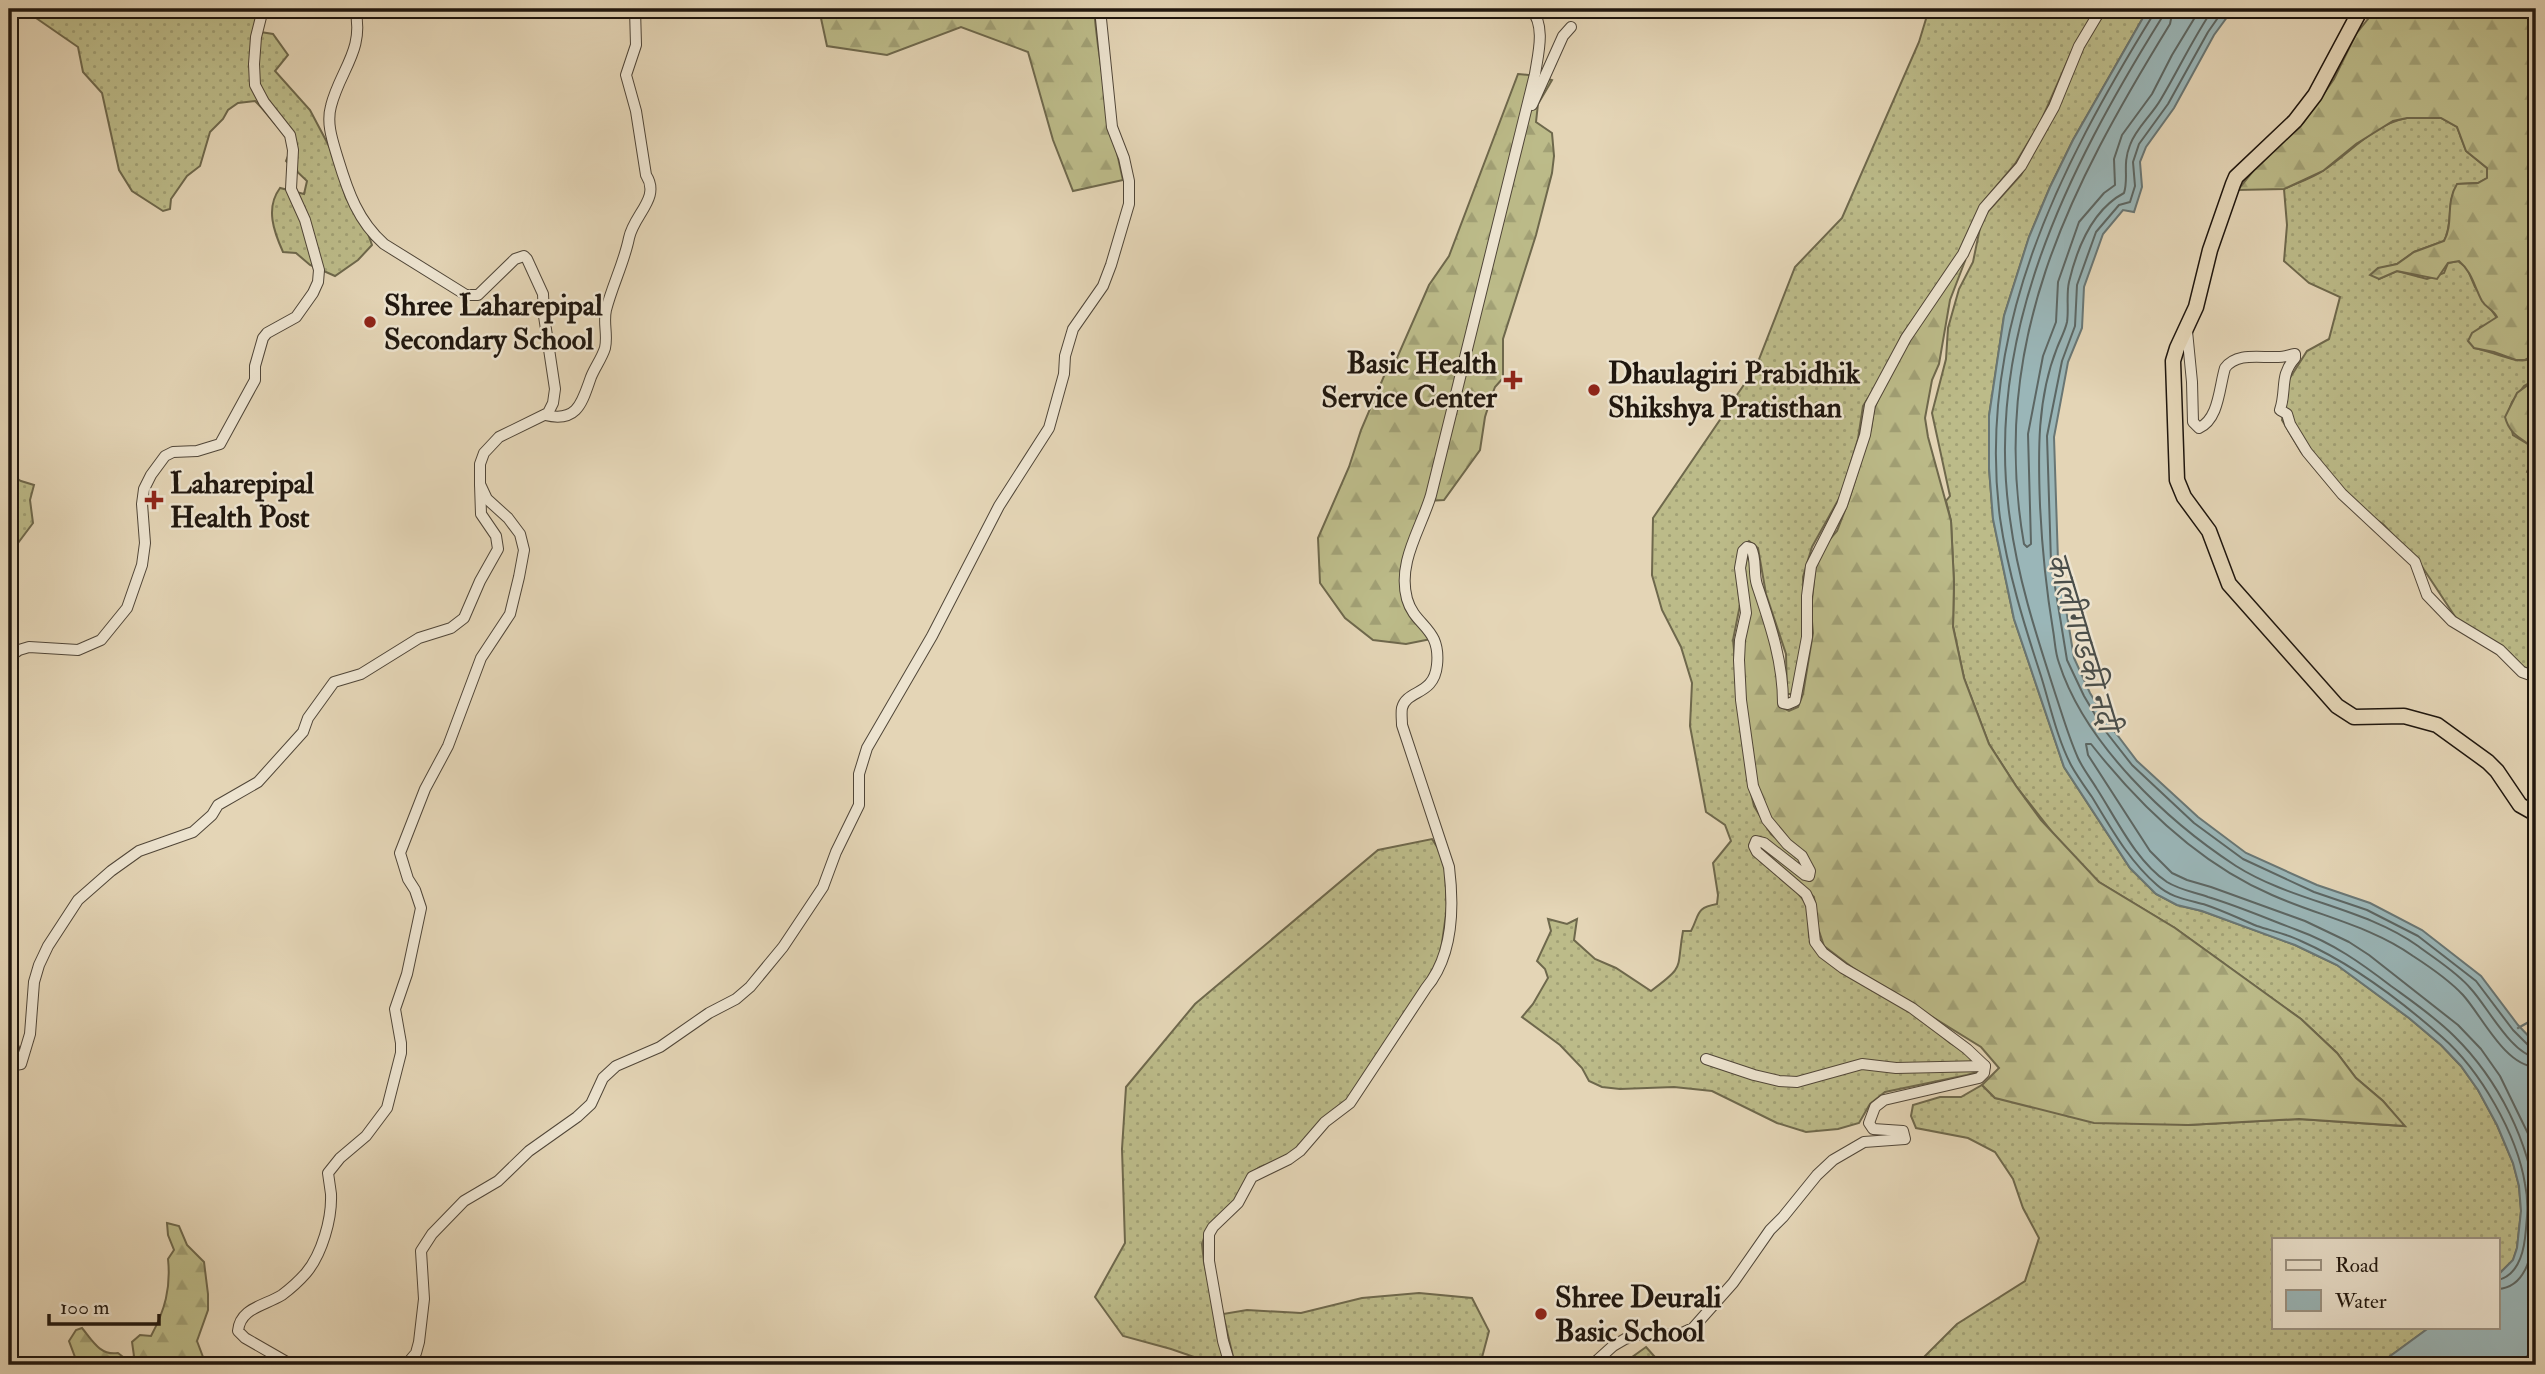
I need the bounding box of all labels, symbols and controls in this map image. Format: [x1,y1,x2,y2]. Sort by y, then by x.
place label: Shree Laharepipal Secondary School [384,287,603,358]
marker: Shree Laharepipal Secondary School [362,314,378,330]
place label: Basic Health Service Center [1321,345,1498,416]
place label: Dhaulagiri Prabidhik Shikshya Pratisthan [1608,355,1861,426]
marker: Basic Health Service Center [1503,370,1523,390]
marker: Dhaulagiri Prabidhik Shikshya Pratisthan [1586,382,1602,398]
place label: Laharepipal Health Post [170,465,314,536]
marker: Laharepipal Health Post [144,490,164,510]
water label: कालीगण्डकी नदी [2036,548,2130,742]
legend [2272,1238,2500,1328]
text: Road [2335,1252,2380,1279]
place label: Shree Deurali Basic School [1555,1279,1722,1350]
scale bar [49,1283,159,1327]
text: Water [2334,1288,2387,1315]
text: 100 m [60,1294,110,1321]
marker: Shree Deurali Basic School [1533,1306,1549,1322]

